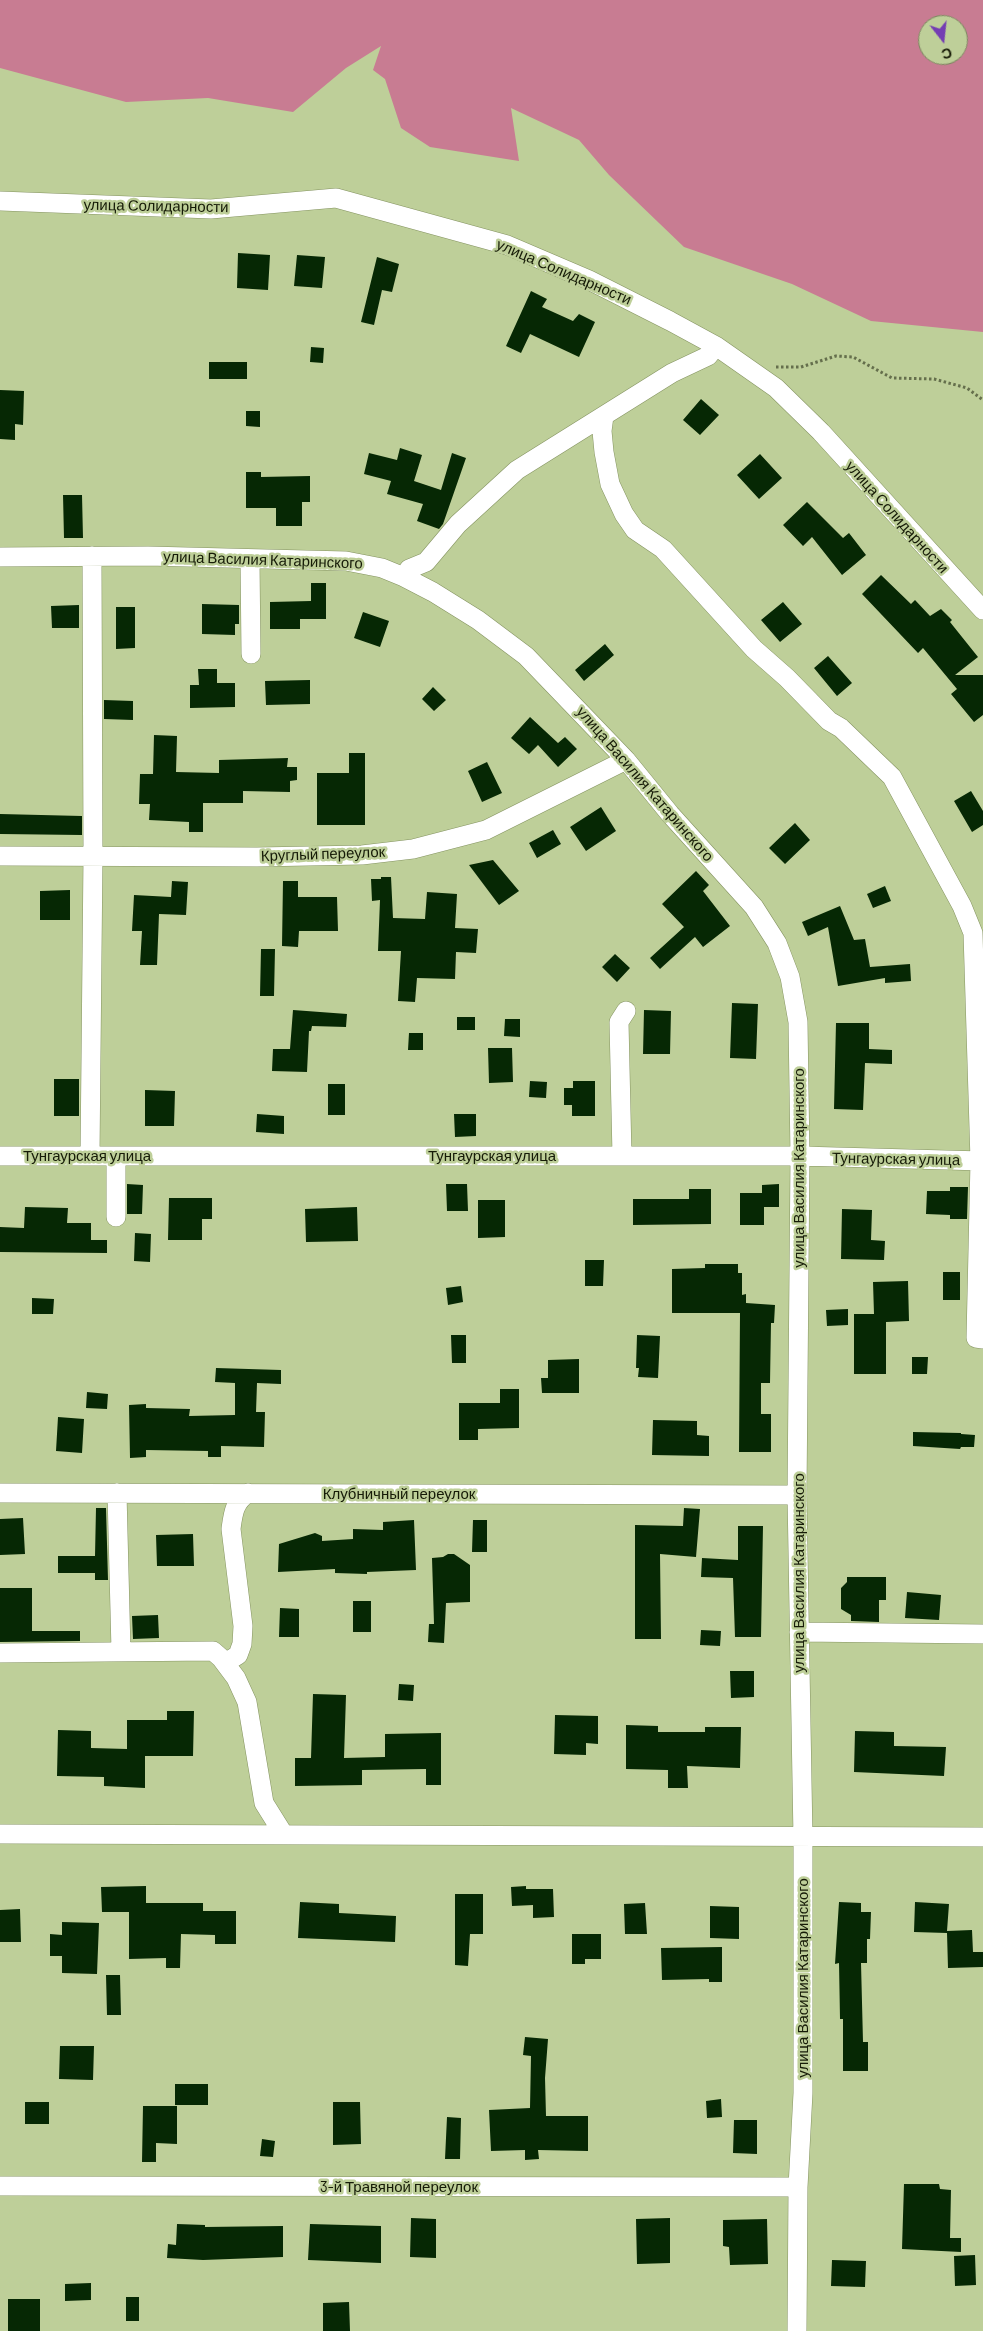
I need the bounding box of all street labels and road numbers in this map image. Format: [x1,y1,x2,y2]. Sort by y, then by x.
street label: улица Солидарности [83,196,229,216]
street label: улица Солидарности [494,235,634,309]
street label: улица Солидарности [842,457,952,577]
street label: улица Василия Катаринского [163,548,363,572]
street label: улица Василия Катаринского [573,703,717,865]
street label: Круглый переулок [261,843,385,865]
street label: улица Василия Катаринского [790,1068,808,1268]
street label: Тунгаурская улица [23,1147,151,1165]
street label: Тунгаурская улица [428,1147,556,1165]
street label: Тунгаурская улица [832,1149,960,1169]
street label: улица Василия Катаринского [790,1473,808,1673]
street label: Клубничный переулок [323,1485,475,1503]
street label: улица Василия Катаринского [794,1878,812,2078]
street label: 3-й Травяной переулок [320,2178,478,2196]

